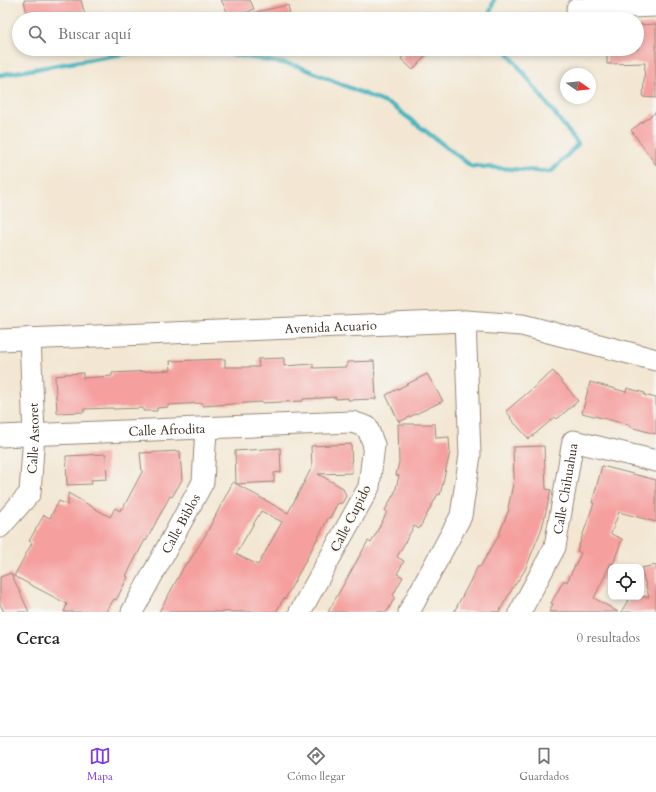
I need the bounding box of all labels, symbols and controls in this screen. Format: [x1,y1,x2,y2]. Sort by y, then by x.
search box [12,12,644,56]
icon: search [26,23,48,45]
text: Buscar aquí [58,24,131,44]
north arrow [560,68,596,104]
street label: Avenida Acuario [284,317,377,338]
street label: Calle Astoret [23,403,44,475]
street label: Calle Afrodita [128,420,206,441]
street label: Calle Chihuahua [549,442,583,536]
street label: Calle Cupido [326,482,376,555]
street label: Calle Biblos [158,491,205,557]
map controls [608,564,644,600]
button: locate [608,564,644,600]
text: Cerca [16,627,60,650]
text: 0 resultados [576,629,640,647]
tab: Mapa [87,745,113,784]
tab: Cómo llegar [287,745,345,784]
tab: Guardados [519,745,569,784]

